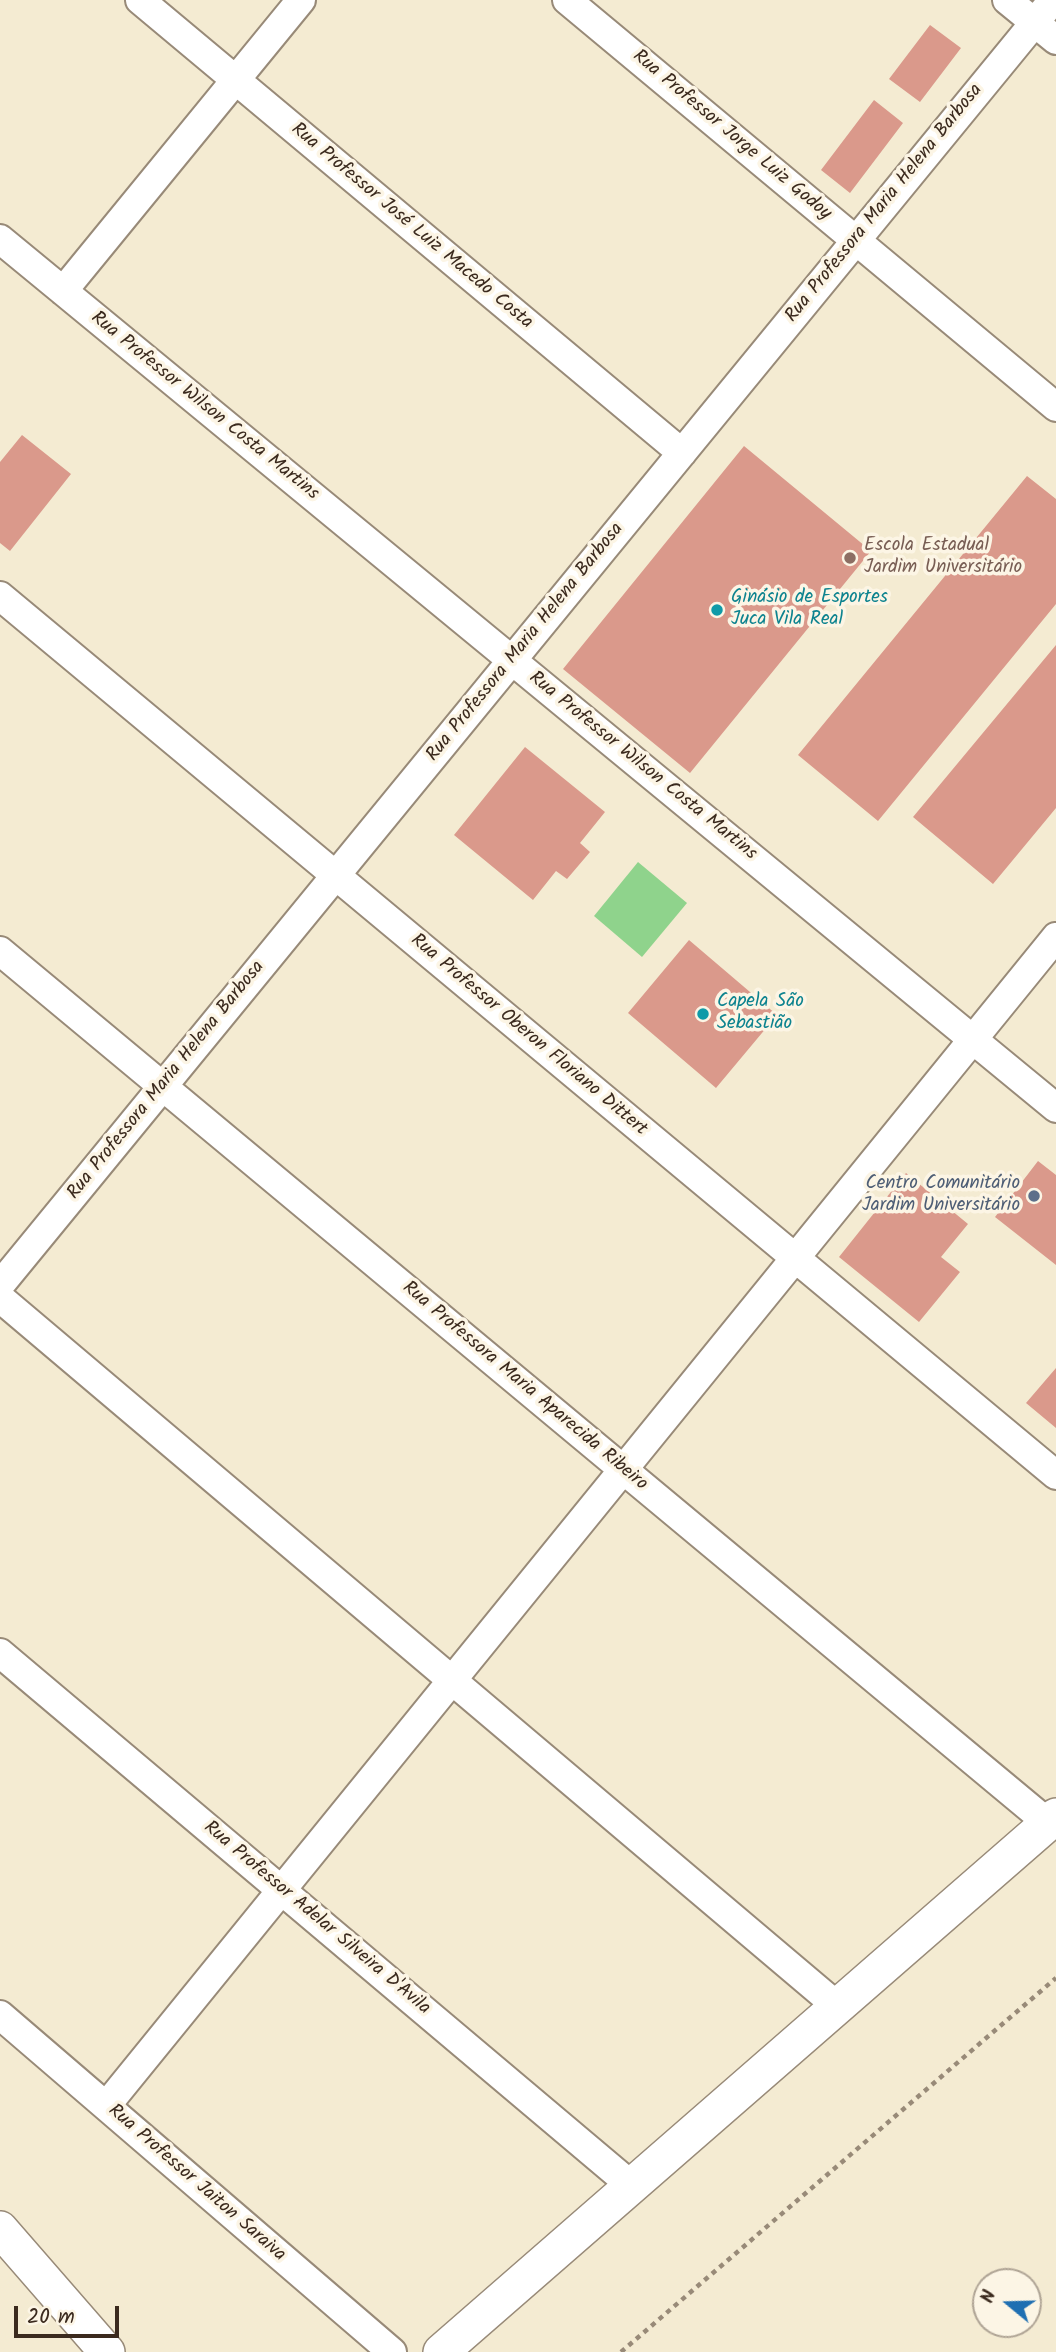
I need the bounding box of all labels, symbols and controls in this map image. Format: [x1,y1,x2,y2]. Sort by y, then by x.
street label: Rua Professor Jorge Luiz Godoy [627,46,835,226]
street label: Rua Professora Maria Helena Barbosa [782,80,988,328]
street label: Rua Professor José Luiz Macedo Costa [285,119,537,335]
street label: Rua Professor Wilson Costa Martins [85,308,323,506]
street label: Rua Professora Maria Helena Barbosa [423,519,629,767]
place label: Escola Estadual Jardim Universitário [864,536,1022,580]
marker: Escola Estadual Jardim Universitário [842,550,858,566]
place label: Ginásio de Esportes Juca Vila Real [731,588,888,632]
marker: Ginásio de Esportes Juca Vila Real [709,602,725,618]
street label: Rua Professor Wilson Costa Martins [523,668,761,866]
street label: Rua Professor Oberon Floriano Dittert [405,930,651,1142]
street label: Rua Professora Maria Helena Barbosa [64,957,270,1205]
place label: Capela São Sebastião [717,992,804,1036]
marker: Capela São Sebastião [695,1006,711,1022]
place label: Centro Comunitário Jardim Universitário [862,1174,1020,1218]
marker: Centro Comunitário Jardim Universitário [1026,1188,1042,1204]
street label: Rua Professora Maria Aparecida Ribeiro [397,1278,651,1496]
street label: Rua Professor Adelar Silveira D'Avila [198,1817,434,2021]
street label: Rua Professor Jaiton Saraiva [102,2101,290,2267]
north arrow [972,2268,1042,2338]
text: N [973,2286,1005,2307]
scale bar [18,2292,122,2336]
text: 20 m [27,2301,75,2334]

